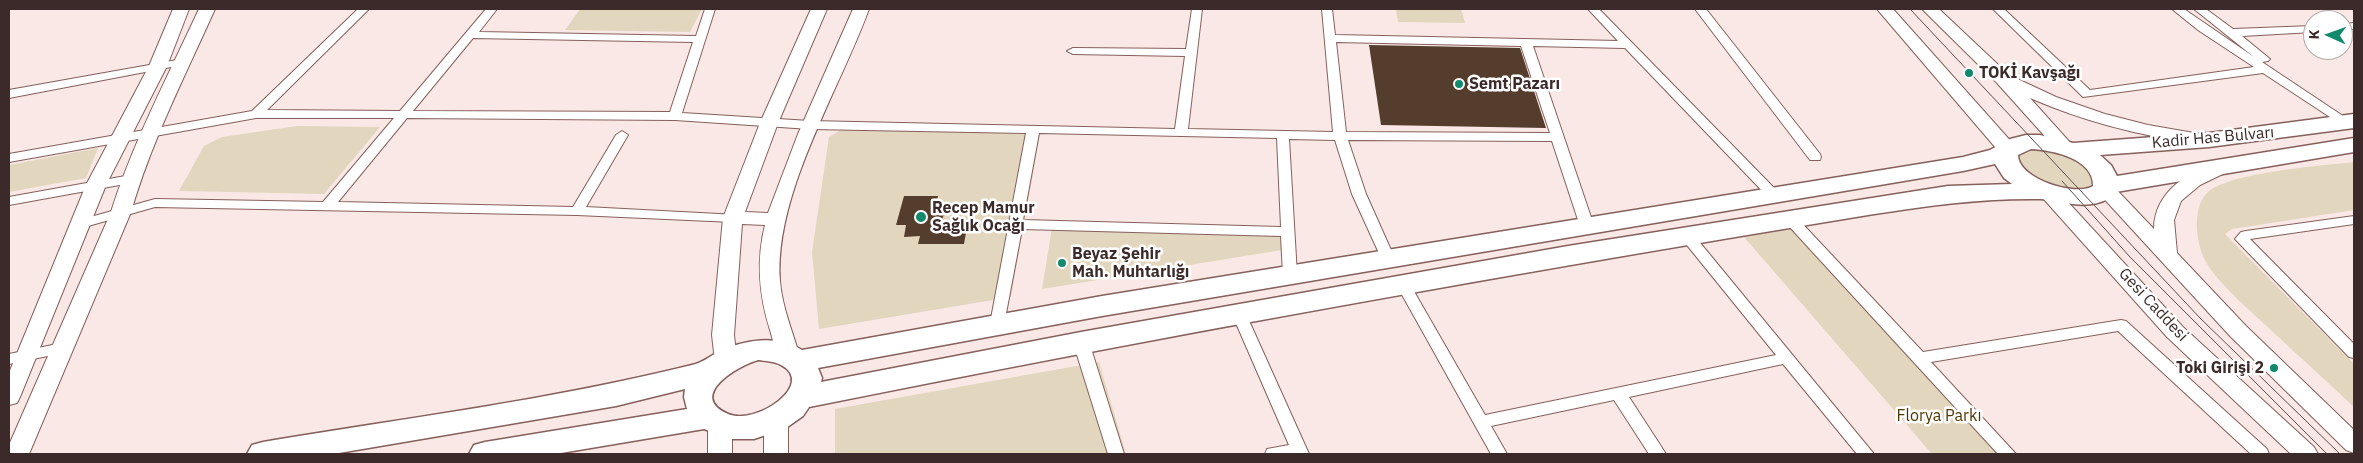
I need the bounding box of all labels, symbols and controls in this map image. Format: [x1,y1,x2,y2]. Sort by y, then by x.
north arrow [2303,10,2353,60]
text: K [2305,29,2323,40]
place label: TOKİ Kavşağı [1979,63,2080,83]
marker: TOKİ Kavşağı [1963,67,1975,79]
place label: Semt Pazarı [1469,74,1560,94]
marker: Semt Pazarı [1453,78,1465,90]
street label: Kadir Has Bulvarı [2151,123,2275,153]
place label: Recep Mamur Sağlık Ocağı [932,198,1035,236]
marker: Recep Mamur Sağlık Ocağı [914,210,928,224]
place label: Beyaz Şehir Mah. Muhtarlığı [1072,244,1189,282]
marker: Beyaz Şehir Mah. Muhtarlığı [1056,257,1068,269]
street label: Gesi Caddesi [2114,264,2192,346]
place label: Toki Girişi 2 [2176,358,2264,378]
marker: Toki Girişi 2 [2268,362,2280,374]
park label: Florya Parkı [1897,406,1981,426]

